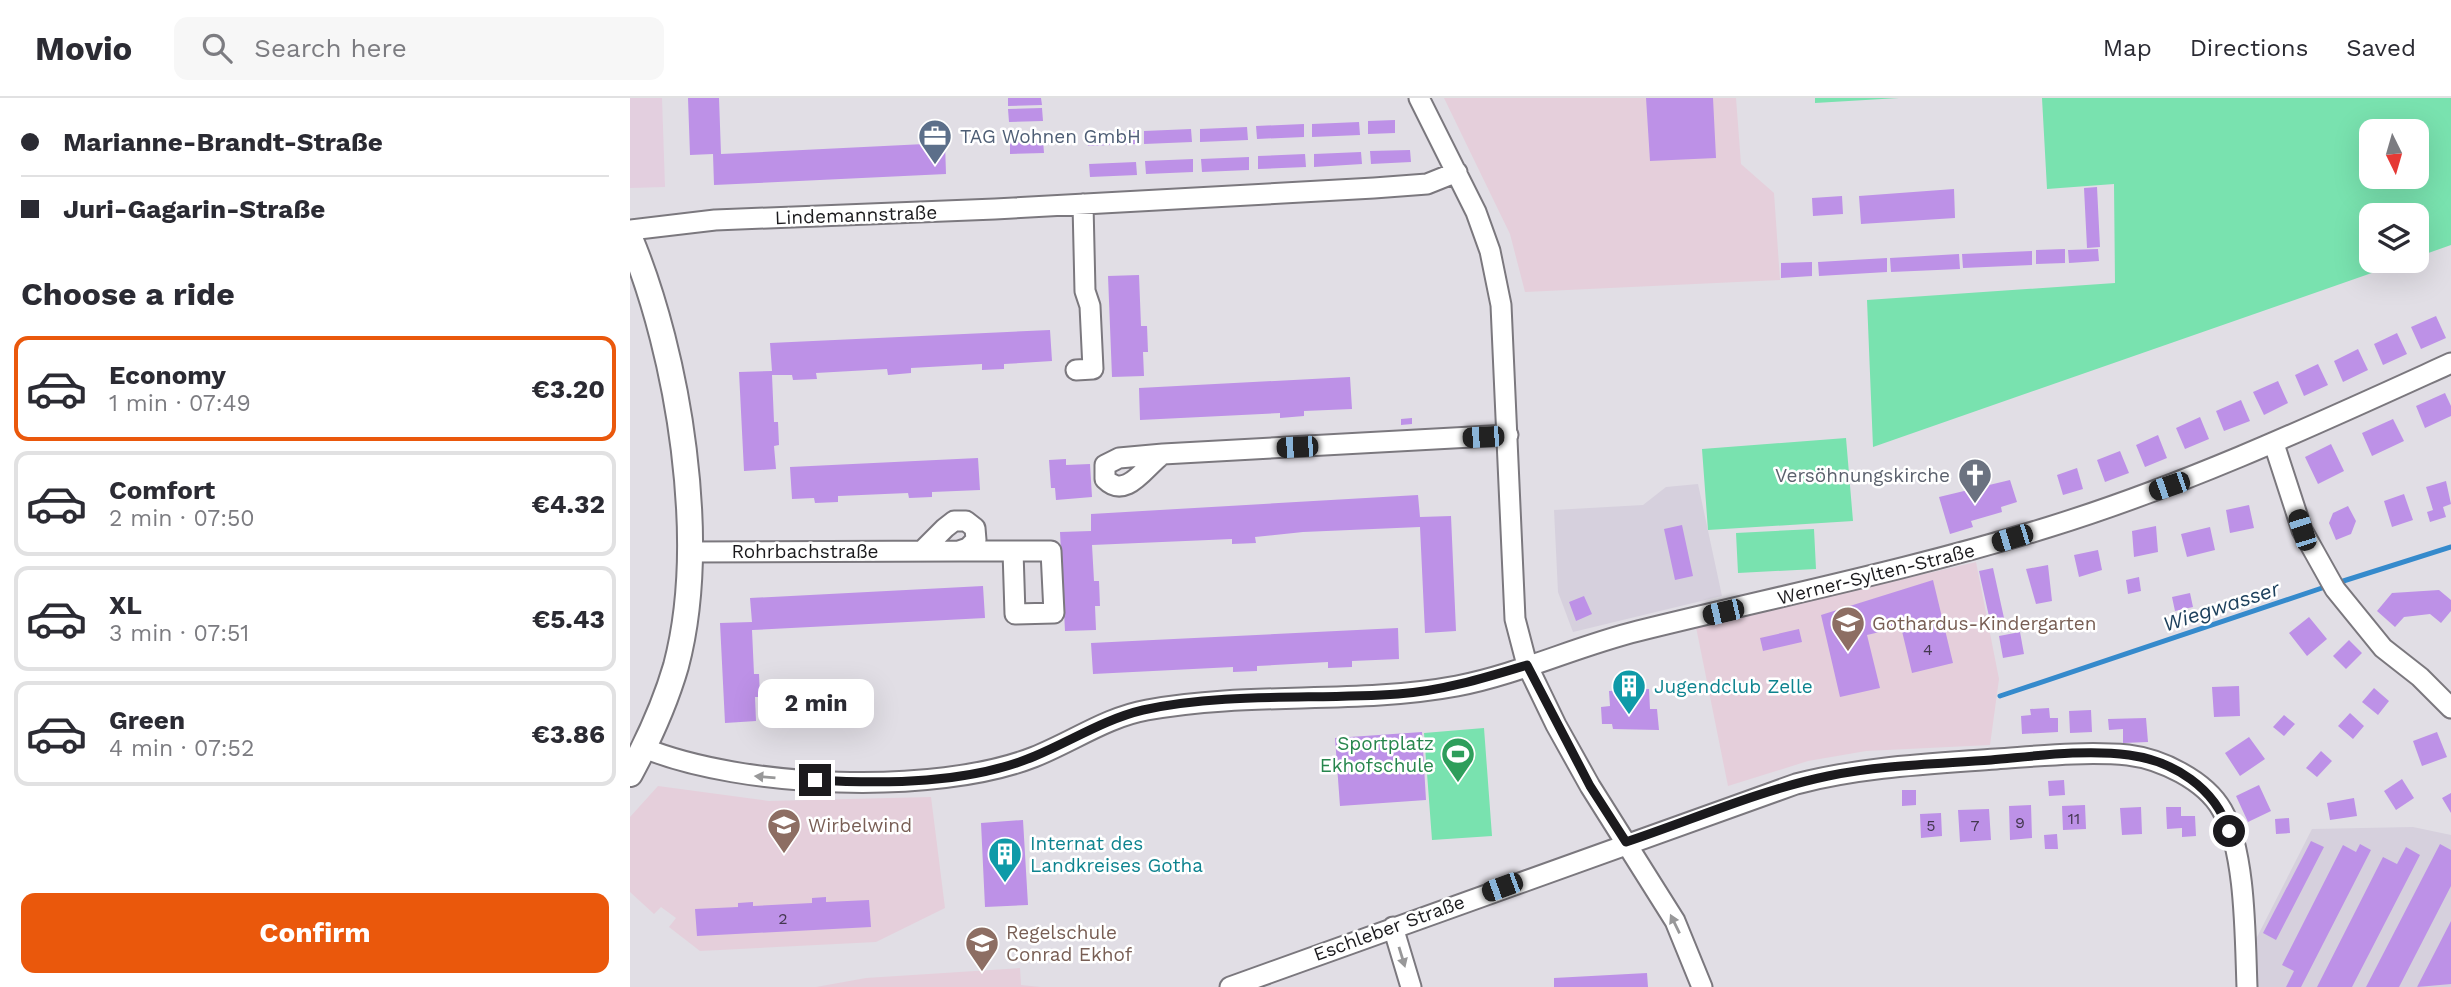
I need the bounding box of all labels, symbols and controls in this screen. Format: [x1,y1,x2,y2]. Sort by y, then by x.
search box [174,17,664,80]
text: Movio [35,29,132,68]
icon: search [198,29,236,67]
text: Search here [254,33,407,63]
text: Map [2103,34,2152,62]
text: Directions [2190,34,2308,62]
text: Saved [2346,34,2416,62]
office icon: TAG Wohnen GmbH [916,117,954,166]
north arrow [2359,119,2429,189]
map controls [2359,119,2429,273]
place label: TAG Wohnen GmbH [960,125,1141,148]
text: Marianne-Brandt-Straße [63,127,383,157]
text: Juri-Gagarin-Straße [63,194,325,224]
street label: Lindemannstraße [774,201,938,229]
button: layers [2359,203,2429,273]
text: Choose a ride [21,275,235,313]
icon: car [25,357,88,420]
text: Economy [109,360,226,390]
text: €3.20 [532,374,605,404]
text: 1 min · 07:49 [109,390,251,417]
car [1462,425,1505,449]
car [1276,435,1319,459]
church icon: Versöhnungskirche [1956,456,1994,505]
place label: Versöhnungskirche [1775,464,1950,487]
car [2146,469,2193,503]
icon: car [25,472,88,535]
text: Comfort [109,475,215,505]
text: €4.32 [532,489,605,519]
text: 2 min · 07:50 [109,505,255,532]
car [2286,507,2319,553]
car [1989,522,2036,554]
street label: Werner-Sylten-Straße [1775,538,1977,610]
street label: Rohrbachstraße [731,540,879,563]
water label: Wiegwasser [2160,575,2283,637]
icon: car [25,587,88,650]
text: XL [109,590,142,620]
car [1701,597,1746,627]
text: €5.43 [532,604,605,634]
school or university icon: Gothardus-Kindergarten [1829,604,1867,653]
place label: Gothardus-Kindergarten [1872,612,2096,635]
text: 3 min · 07:51 [109,620,249,647]
house number: 4 [1923,640,1933,659]
building icon: Jugendclub Zelle [1610,667,1648,716]
place label: Jugendclub Zelle [1654,675,1813,698]
callout: 2 min [757,678,873,728]
text: 2 min [785,690,847,717]
icon: car [25,702,88,765]
text: Green [109,705,185,735]
text: €3.86 [531,719,605,749]
place label: Sportplatz Ekhofschule [1320,732,1434,777]
text: 4 min · 07:52 [109,735,254,762]
sports icon: Sportplatz Ekhofschule [1439,735,1477,784]
route end [799,764,831,796]
one-way arrow [754,772,776,783]
school or university icon: Wirbelwind [765,806,803,855]
house number: 11 [2068,809,2080,828]
house number: 9 [2015,813,2025,832]
place label: Wirbelwind [808,814,912,837]
route start [2213,815,2245,847]
house number: 5 [1926,816,1936,835]
house number: 7 [1971,816,1980,835]
place label: Internat des Landkreises Gotha [1030,832,1203,877]
building icon: Internat des Landkreises Gotha [986,835,1024,884]
car [1479,870,1526,904]
street label: Eschleber Straße [1310,890,1468,966]
button: Confirm [21,893,609,973]
house number: 2 [778,909,788,928]
one-way arrow [1669,914,1681,934]
place label: Regelschule Conrad Ekhof [1006,921,1133,966]
school or university icon: Regelschule Conrad Ekhof [963,924,1001,973]
one-way arrow [1398,947,1408,968]

